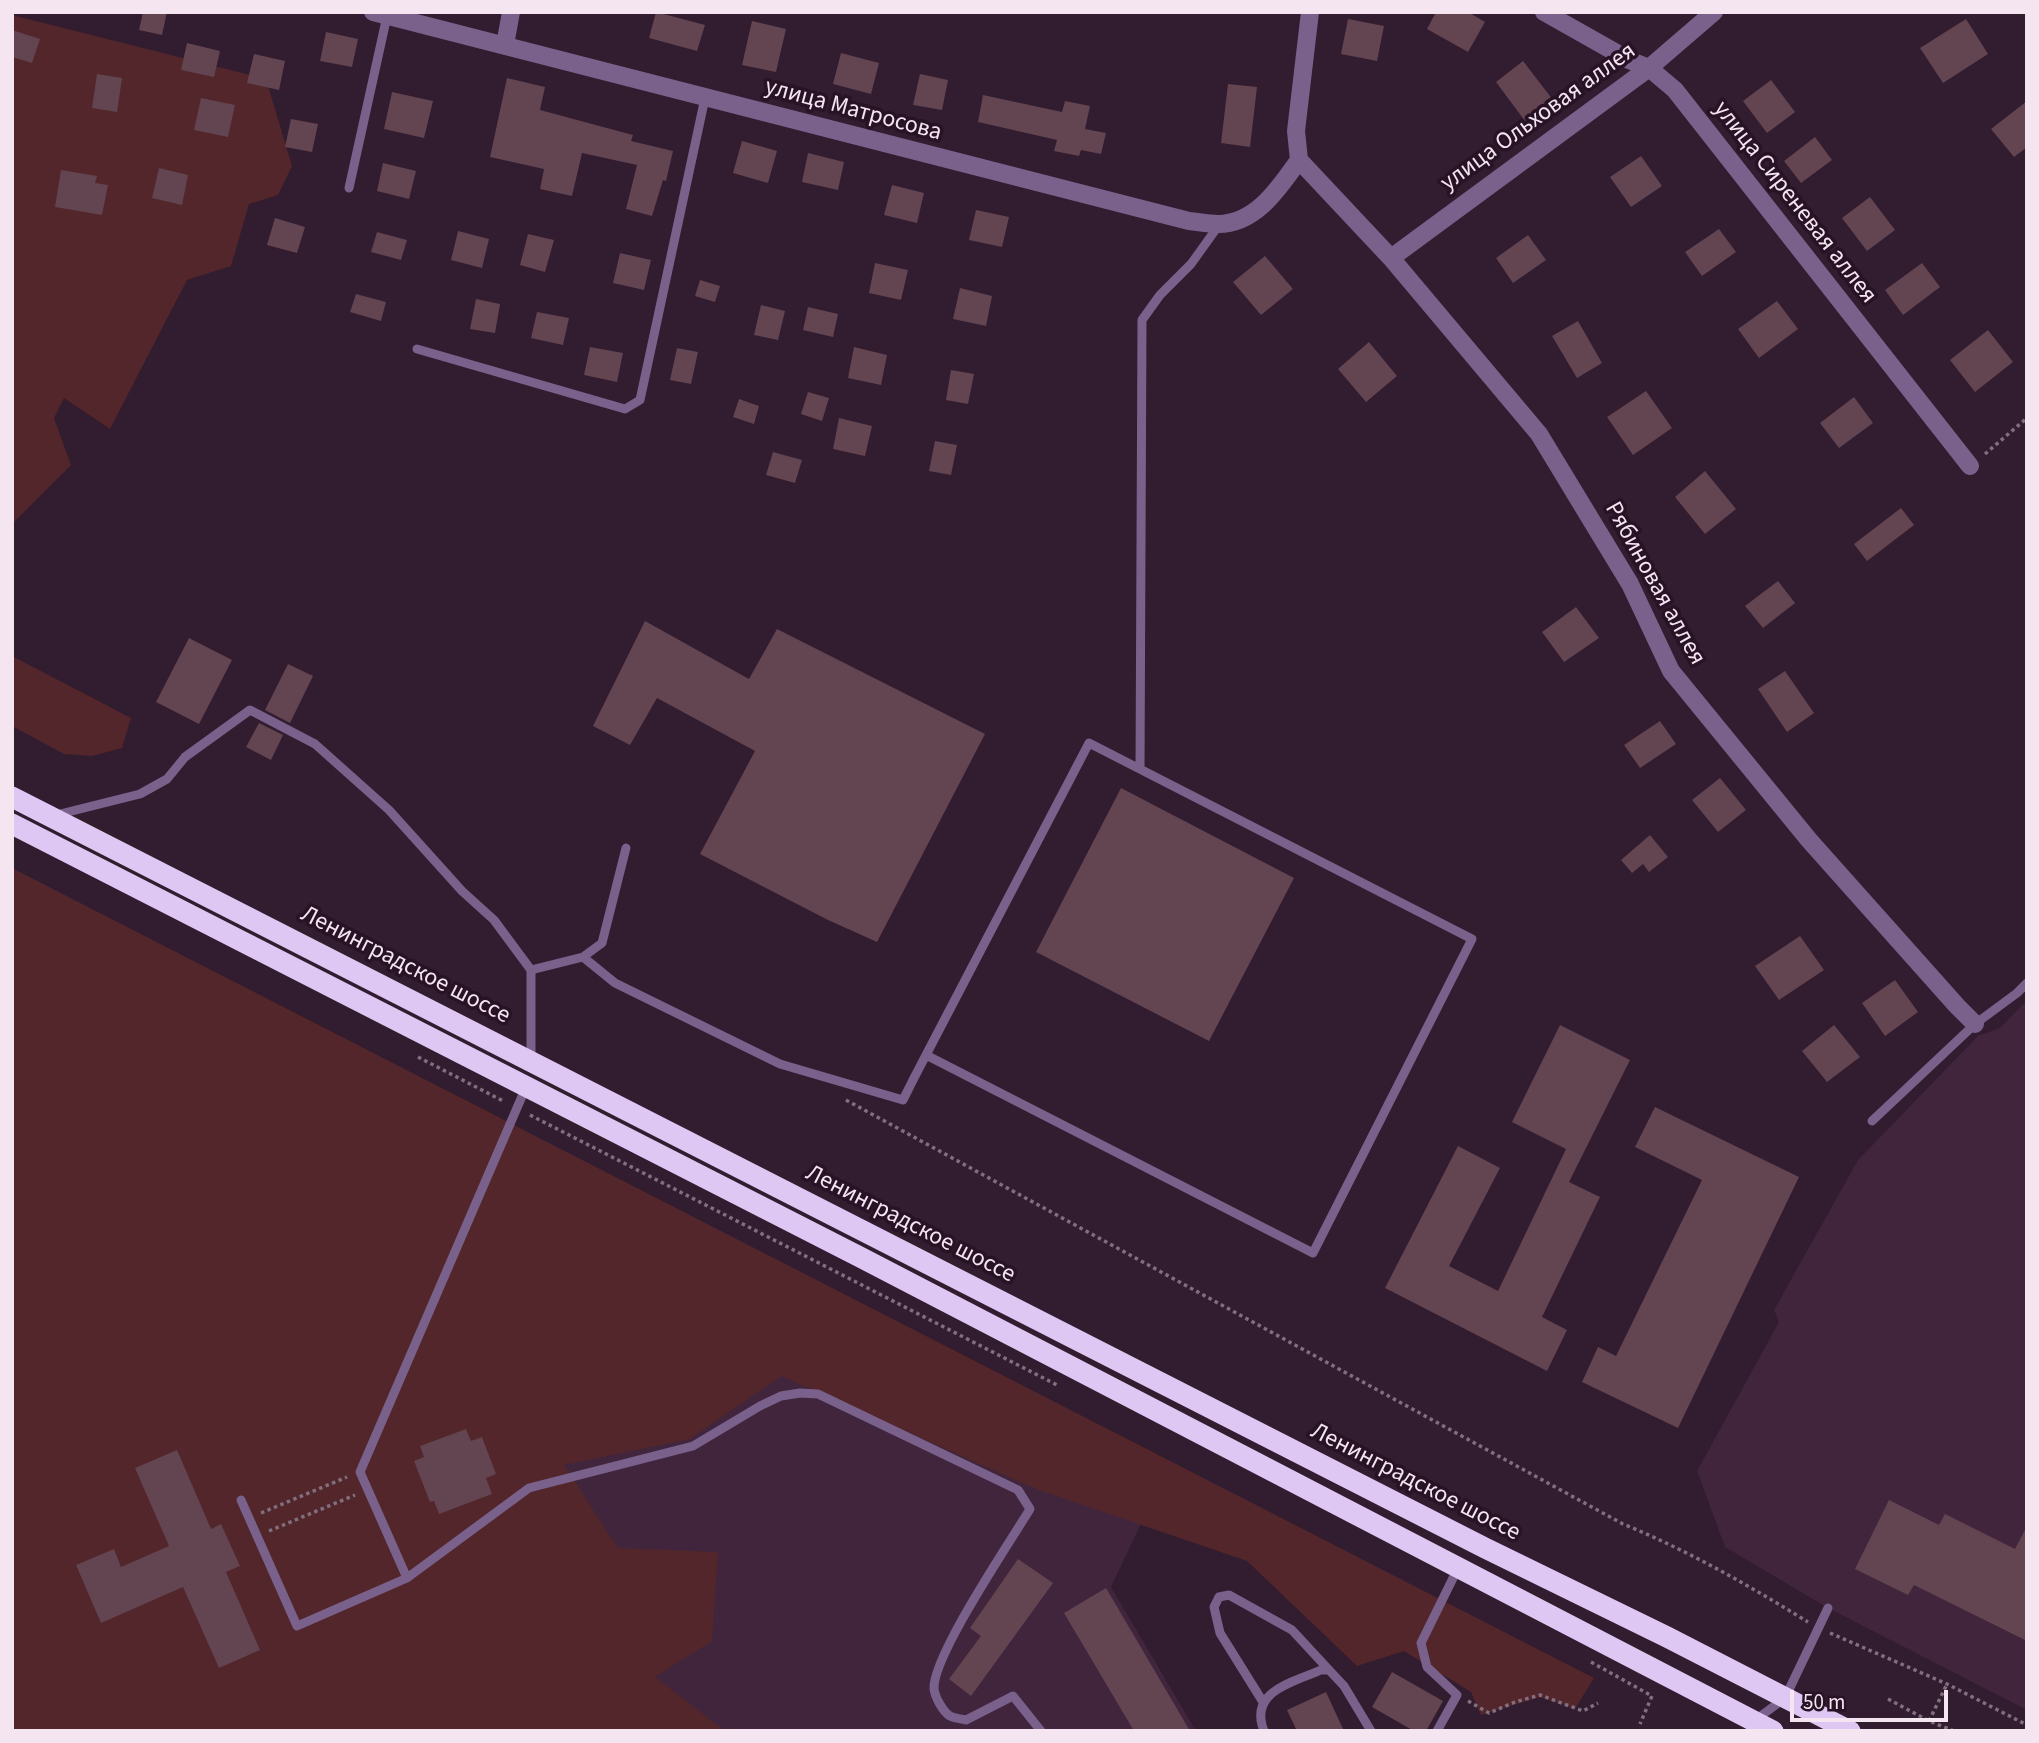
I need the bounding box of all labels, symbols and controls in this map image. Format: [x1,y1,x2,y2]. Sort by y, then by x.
street label: улица Ольховая аллея [1436,38,1642,198]
street label: улица Матросова [761,74,945,148]
street label: улица Сиреневая аллея [1706,96,1882,310]
street label: Рябиновая аллея [1597,498,1711,670]
street label: Ленинградское шоссе [295,901,515,1031]
street label: Ленинградское шоссе [800,1160,1020,1290]
street label: Ленинградское шоссе [1305,1418,1525,1548]
scale bar [1794,1676,1952,1720]
text: 50 m [1803,1687,1845,1717]

